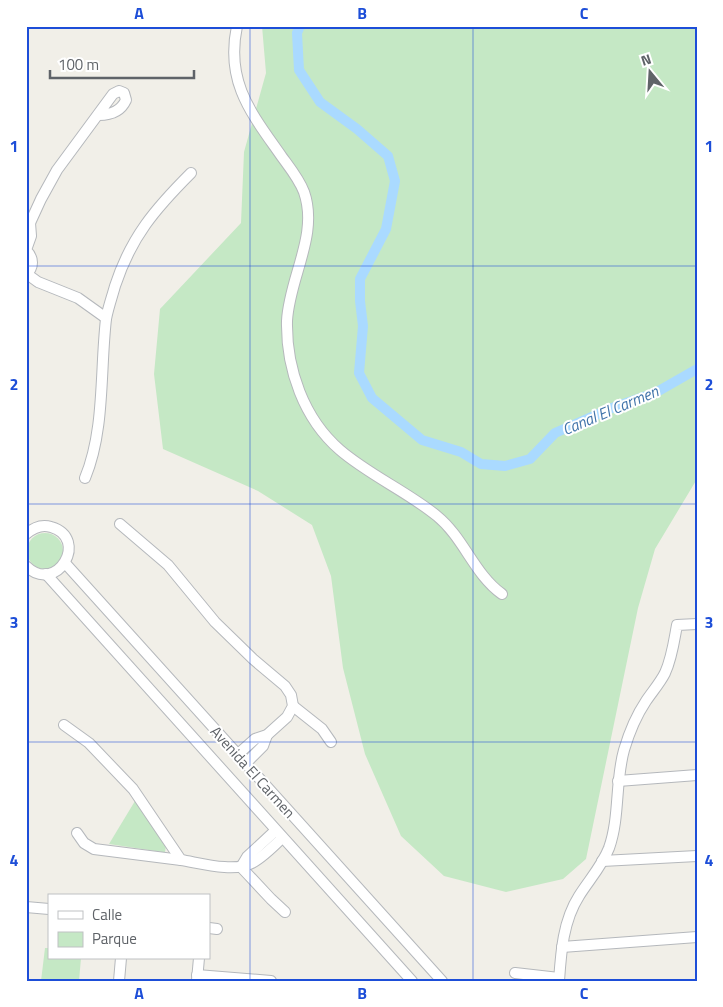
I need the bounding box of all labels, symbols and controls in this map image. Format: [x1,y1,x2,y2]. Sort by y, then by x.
text: A [134,1,144,25]
text: B [357,1,367,25]
text: C [580,1,589,25]
scale bar [50,48,194,80]
north arrow [626,48,676,98]
text: N [638,48,654,71]
text: 100 m [58,53,99,76]
text: 1 [10,134,18,158]
text: 1 [705,134,713,158]
text: 2 [10,372,18,396]
text: 2 [705,372,713,396]
water label: Canal El Carmen [558,379,663,441]
text: 3 [10,610,18,634]
text: 3 [705,610,713,634]
street label: Avenida El Carmen [205,721,301,823]
text: 4 [10,848,19,872]
text: 4 [705,848,714,872]
legend [48,894,210,960]
text: Calle [92,903,122,926]
text: Parque [92,927,137,950]
text: A [134,981,144,1005]
text: B [357,981,367,1005]
text: C [580,981,589,1005]

